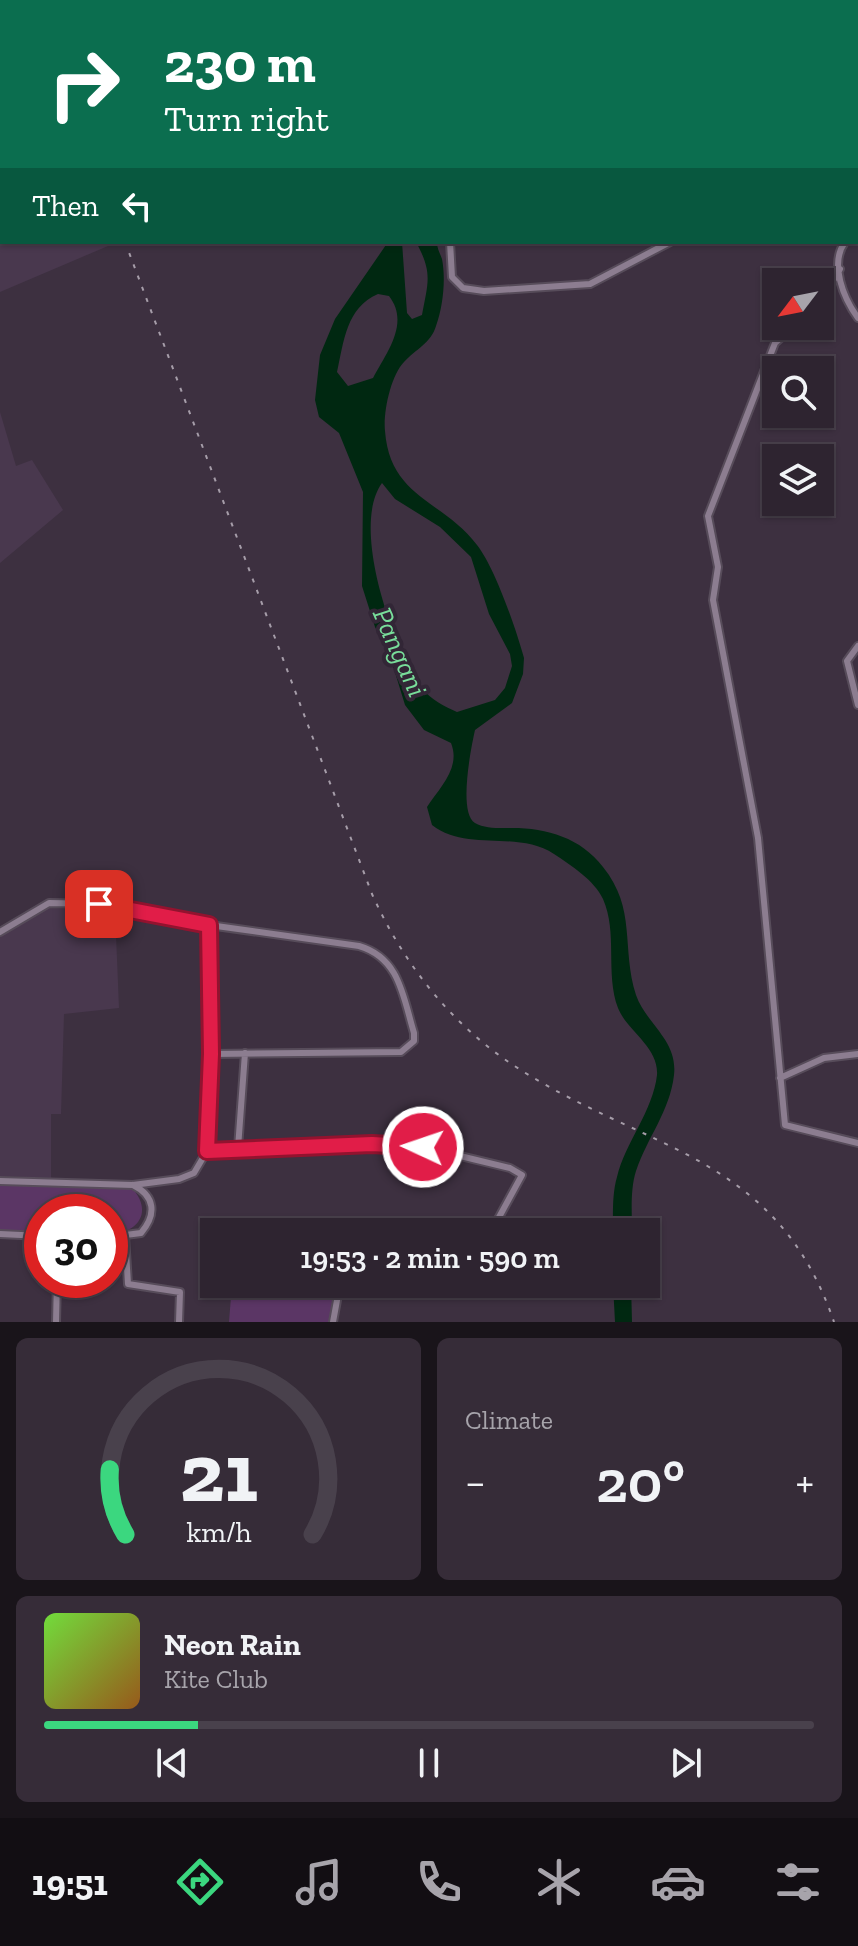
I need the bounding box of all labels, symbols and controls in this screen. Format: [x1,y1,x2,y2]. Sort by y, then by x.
text: 230 m [164,29,316,96]
icon: right [32,32,136,136]
text: Turn right [164,97,329,140]
icon: left [115,184,159,228]
text: Then [32,188,99,224]
north arrow [762,268,834,340]
map controls [762,268,834,516]
button: search [762,356,834,428]
button: layers [762,444,834,516]
water label: Pangani [366,602,434,702]
pin [65,870,133,938]
icon: arrive [77,882,121,926]
position arrow [381,1105,465,1189]
speed limit sign: 30 [24,1194,128,1298]
text: 19:53 · 2 min · 590 m [300,1240,560,1276]
text: Climate [465,1404,553,1436]
text: 21 [179,1422,258,1522]
text: 20° [596,1445,685,1517]
text: − [465,1455,486,1508]
text: + [795,1455,814,1508]
text: km/h [186,1515,251,1549]
text: Neon Rain [164,1627,301,1663]
text: Kite Club [164,1663,268,1695]
icon: previous [150,1741,194,1785]
icon: pause [407,1741,451,1785]
icon: next [664,1741,708,1785]
icon: directions [172,1854,228,1910]
icon: music [291,1854,347,1910]
icon: phone [411,1854,467,1910]
icon: climate [531,1854,587,1910]
icon: car [650,1854,706,1910]
icon: filters [770,1854,826,1910]
text: 19:51 [32,1861,108,1904]

